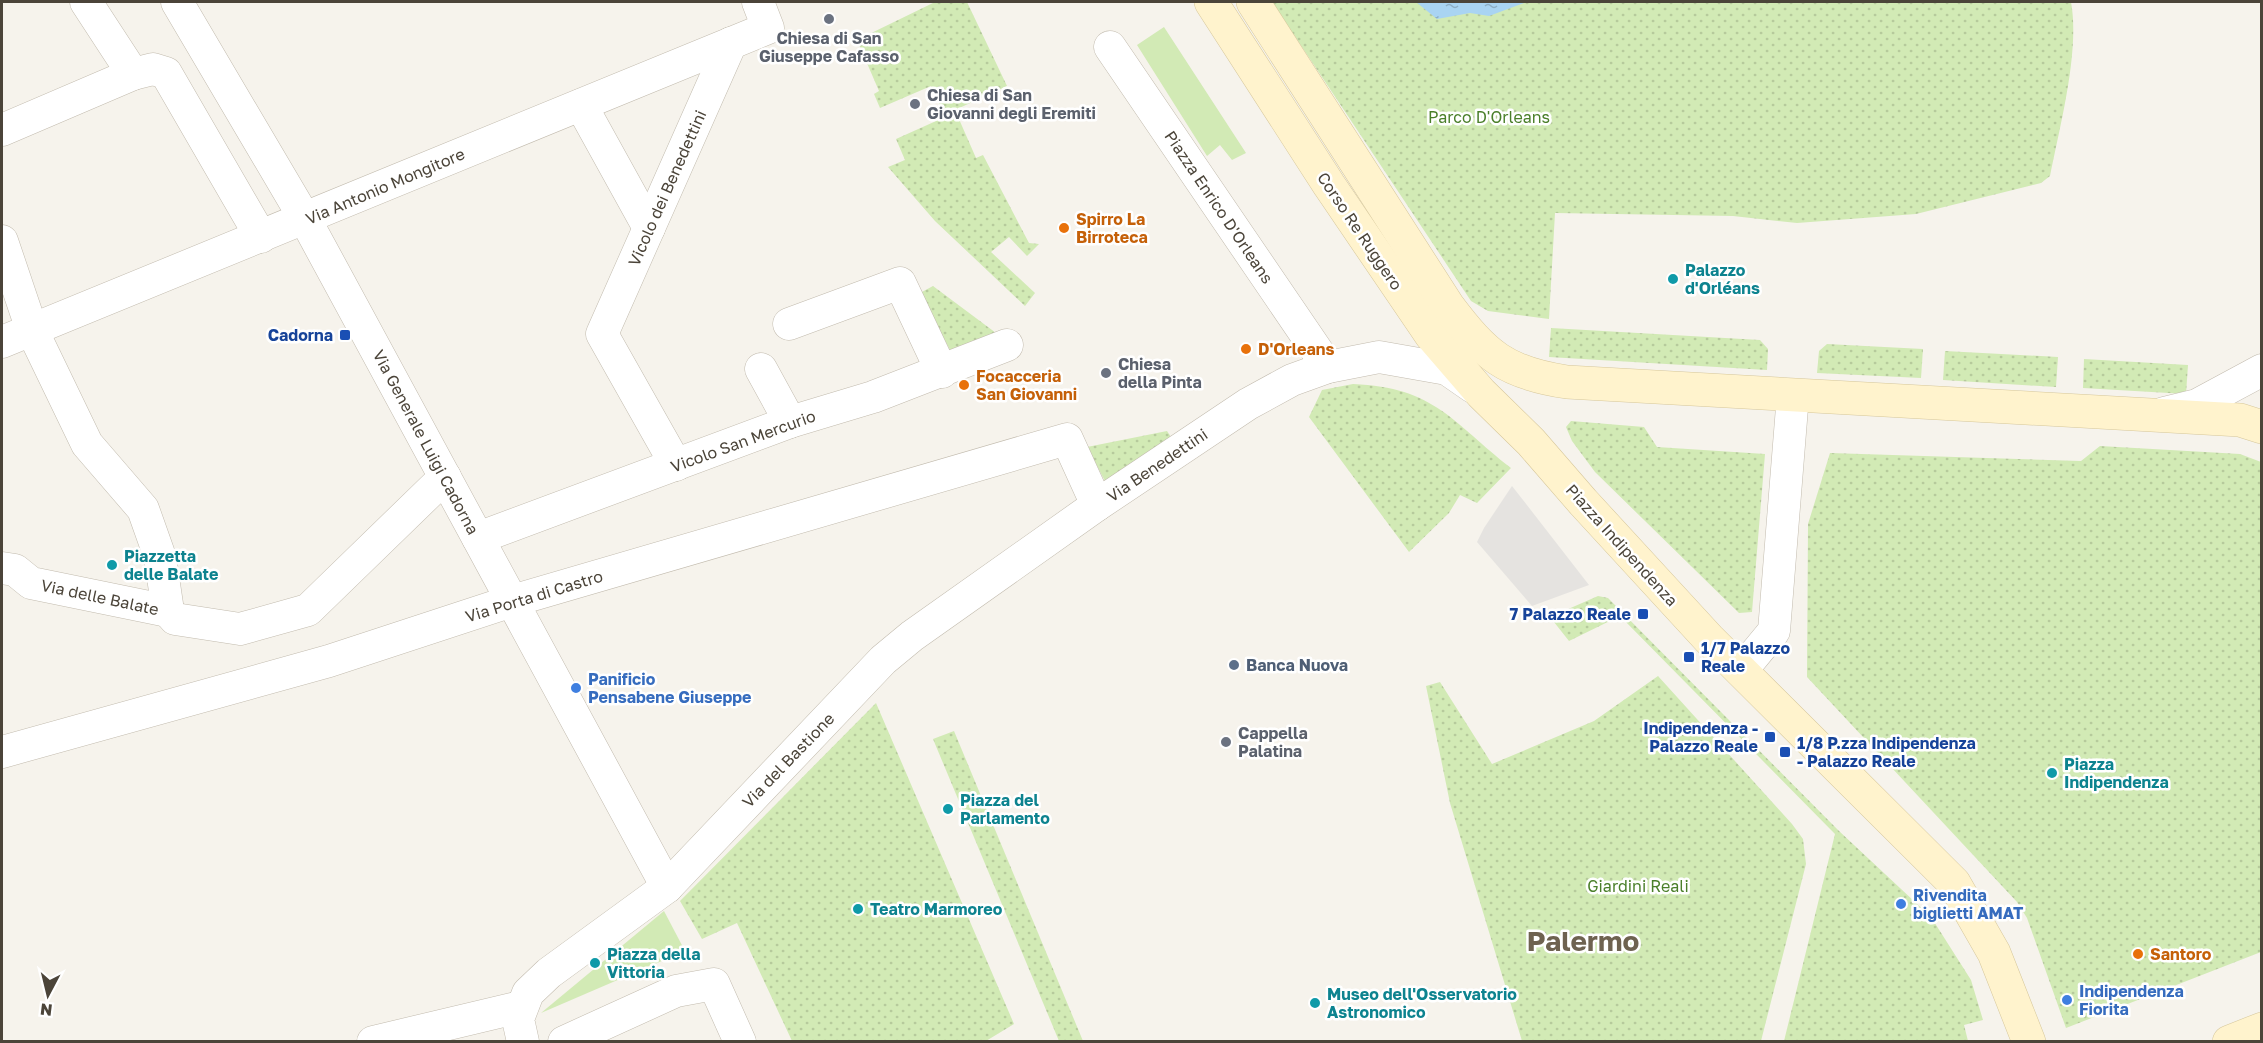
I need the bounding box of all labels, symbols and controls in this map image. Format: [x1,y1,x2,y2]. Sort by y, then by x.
marker: Chiesa di San Giuseppe Cafasso [822,12,836,26]
place label: Chiesa di San Giuseppe Cafasso [759,28,899,66]
place label: Chiesa di San Giovanni degli Eremiti [927,85,1096,123]
marker: Chiesa di San Giovanni degli Eremiti [908,97,922,111]
street label: Vicolo dei Benedettini [624,107,710,269]
park label: Parco D'Orleans [1428,107,1550,127]
street label: Piazza Enrico D'Orleans [1160,127,1278,287]
street label: Via Antonio Mongitore [302,143,468,229]
street label: Corso Re Ruggero [1313,168,1407,294]
place label: Spirro La Birroteca [1076,209,1148,247]
marker: Spirro La Birroteca [1057,221,1071,235]
place label: Palazzo d'Orléans [1685,260,1760,298]
marker: Palazzo d'Orléans [1666,272,1680,286]
place label: Cadorna [268,325,333,345]
marker: Cadorna [338,328,352,342]
place label: D'Orleans [1258,339,1335,359]
marker: D'Orleans [1239,342,1253,356]
street label: Via Generale Luigi Cadorna [369,346,483,538]
place label: Chiesa della Pinta [1118,354,1202,392]
place label: Focacceria San Giovanni [976,366,1077,404]
marker: Chiesa della Pinta [1099,366,1113,380]
marker: Focacceria San Giovanni [957,378,971,392]
street label: Vicolo San Mercurio [668,405,818,477]
street label: Via Benedettini [1103,424,1211,506]
street label: Piazza Indipendenza [1562,480,1682,610]
place label: Piazzetta delle Balate [124,546,218,584]
marker: Piazzetta delle Balate [105,558,119,572]
street label: Via Porta di Castro [463,566,605,626]
street label: Via delle Balate [39,575,161,619]
place label: 7 Palazzo Reale [1510,604,1631,624]
marker: 7 Palazzo Reale [1636,607,1650,621]
place label: 1/7 Palazzo Reale [1701,638,1790,676]
marker: 1/7 Palazzo Reale [1682,650,1696,664]
place label: Banca Nuova [1246,655,1348,675]
marker: Banca Nuova [1227,658,1241,672]
place label: Panificio Pensabene Giuseppe [588,669,752,707]
marker: Panificio Pensabene Giuseppe [569,681,583,695]
street label: Via del Bastione [738,708,838,812]
place label: Indipendenza - Palazzo Reale [1643,718,1758,756]
place label: Cappella Palatina [1238,723,1308,761]
marker: Indipendenza - Palazzo Reale [1763,730,1777,744]
place label: 1/8 P.zza Indipendenza - Palazzo Reale [1797,733,1976,771]
marker: Cappella Palatina [1219,735,1233,749]
marker: 1/8 P.zza Indipendenza - Palazzo Reale [1778,745,1792,759]
place label: Piazza Indipendenza [2064,754,2169,792]
marker: Piazza Indipendenza [2045,766,2059,780]
place label: Piazza del Parlamento [960,790,1050,828]
marker: Piazza del Parlamento [941,802,955,816]
park label: Giardini Reali [1587,876,1689,896]
place label: Rivendita biglietti AMAT [1913,885,2024,923]
marker: Rivendita biglietti AMAT [1894,897,1908,911]
place label: Teatro Marmoreo [870,899,1003,919]
marker: Teatro Marmoreo [851,902,865,916]
district label: Palermo [1527,924,1639,957]
place label: Piazza della Vittoria [607,944,700,982]
place label: Santoro [2150,944,2212,964]
marker: Santoro [2131,947,2145,961]
marker: Piazza della Vittoria [588,956,602,970]
north arrow [18,965,78,1025]
place label: Indipendenza Fiorita [2079,981,2184,1019]
place label: Museo dell'Osservatorio Astronomico [1327,984,1517,1022]
marker: Indipendenza Fiorita [2060,993,2074,1007]
marker: Museo dell'Osservatorio Astronomico [1308,996,1322,1010]
text: N [39,999,53,1021]

